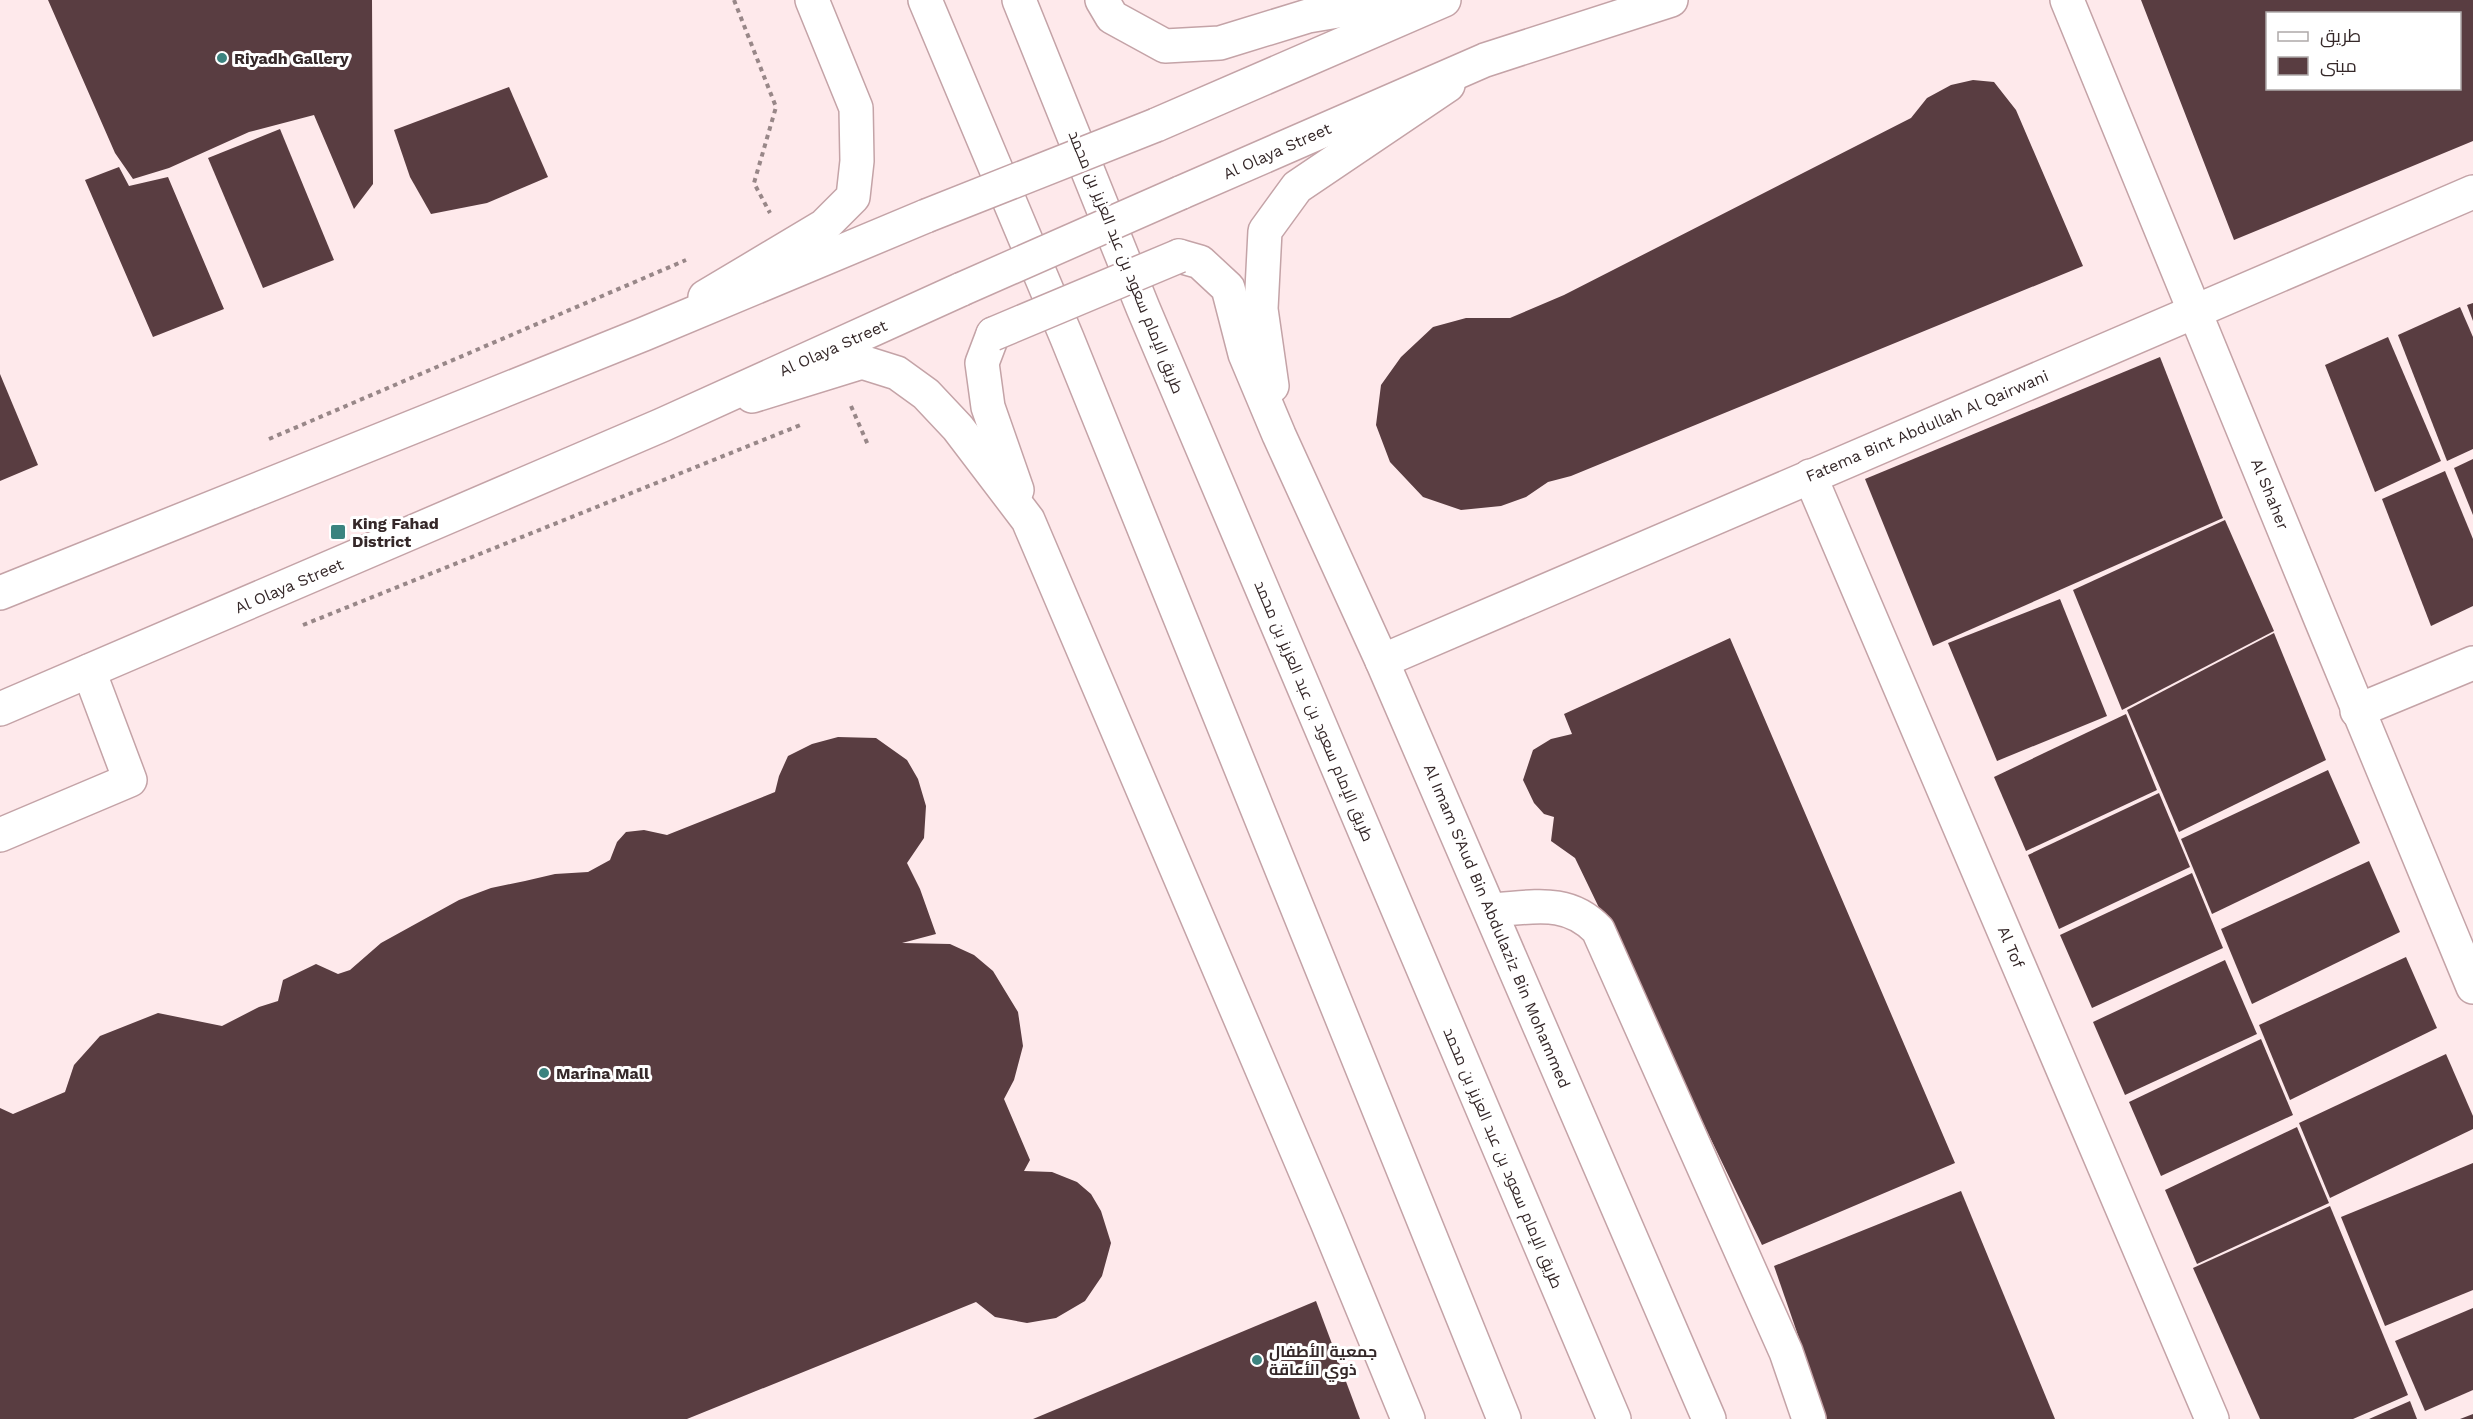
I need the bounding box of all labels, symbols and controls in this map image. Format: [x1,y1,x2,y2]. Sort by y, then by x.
legend [2266,12,2461,90]
text: طريق [2320,25,2361,48]
place label: Riyadh Gallery [234,49,350,68]
marker: Riyadh Gallery [215,51,229,65]
text: مبنى [2320,55,2357,77]
street label: Al Olaya Street [1220,119,1334,183]
street label: طريق الإمام سعود بن عبد العزيز بن محمد [1063,128,1188,397]
street label: Al Olaya Street [776,316,890,380]
street label: Fatema Bint Abdullah Al Qairwani [1803,366,2051,486]
street label: Al Shaher [2247,456,2293,533]
place label: King Fahad District [352,514,439,551]
marker: King Fahad District [329,523,347,541]
street label: Al Olaya Street [232,554,346,617]
street label: طريق الإمام سعود بن عبد العزيز بن محمد [1248,578,1378,845]
street label: Al Imam S'Aud Bin Abdulaziz Bin Mohammed [1420,761,1574,1091]
street label: Al Tof [1994,923,2029,971]
street label: طريق الإمام سعود بن عبد العزيز بن محمد [1437,1025,1567,1292]
place label: Marina Mall [556,1064,650,1083]
marker: Marina Mall [537,1066,551,1080]
place label: جمعية الأطفال ذوي الأعاقة [1269,1342,1377,1382]
marker: جمعية الأطفال ذوي الأعاقة [1250,1353,1264,1367]

